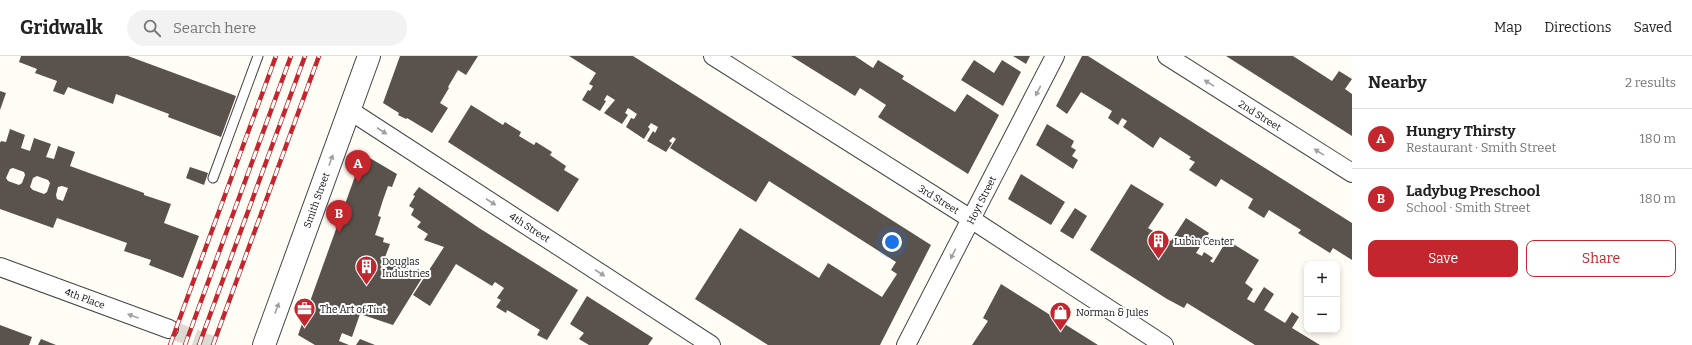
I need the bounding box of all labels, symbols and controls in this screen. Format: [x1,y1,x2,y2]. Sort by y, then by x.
search box [127,10,407,46]
text: Gridwalk [20,16,103,39]
icon: search [141,17,163,39]
text: Search here [173,19,256,37]
text: Map [1494,19,1522,36]
text: Directions [1544,19,1612,36]
text: Saved [1634,19,1672,36]
text: Nearby [1368,72,1427,93]
text: 2 results [1625,75,1676,90]
one-way arrow [1203,79,1215,86]
one-way arrow [1034,85,1041,96]
street label: 2nd Street [1236,98,1283,134]
text: Hungry Thirsty [1406,122,1516,140]
one-way arrow [376,127,387,135]
text: A [1376,131,1386,146]
text: 180 m [1640,131,1676,146]
text: Restaurant · Smith Street [1406,140,1556,155]
one-way arrow [1313,149,1325,156]
pin: A [345,150,371,183]
one-way arrow [328,153,334,165]
street label: Smith Street [301,171,333,230]
street label: Hoyt Street [965,174,999,227]
text: Ladybug Preschool [1406,182,1540,200]
street label: 3rd Street [916,183,961,217]
text: B [1377,191,1385,206]
text: 180 m [1640,191,1676,206]
one-way arrow [485,198,496,206]
pin: B [326,200,352,233]
text: School · Smith Street [1406,200,1530,215]
street label: 4th Street [507,210,552,246]
building icon: Lubin Center [1146,228,1172,261]
your location [882,232,902,252]
place label: Lubin Center [1174,236,1235,248]
button: Save [1368,240,1518,277]
button: Share [1526,240,1676,277]
one-way arrow [950,248,957,260]
building icon: Douglas Industries [353,254,379,287]
place label: Douglas Industries [382,256,430,280]
map controls [1304,261,1340,333]
button: + [1304,261,1340,297]
one-way arrow [594,269,606,276]
street label: 4th Place [63,286,106,312]
office icon: The Art of Tint [292,296,318,329]
button: − [1304,297,1340,333]
shop icon: Norman & Jules [1048,299,1074,332]
one-way arrow [274,302,280,314]
place label: The Art of Tint [320,304,387,316]
place label: Norman & Jules [1076,307,1149,319]
one-way arrow [126,312,138,318]

